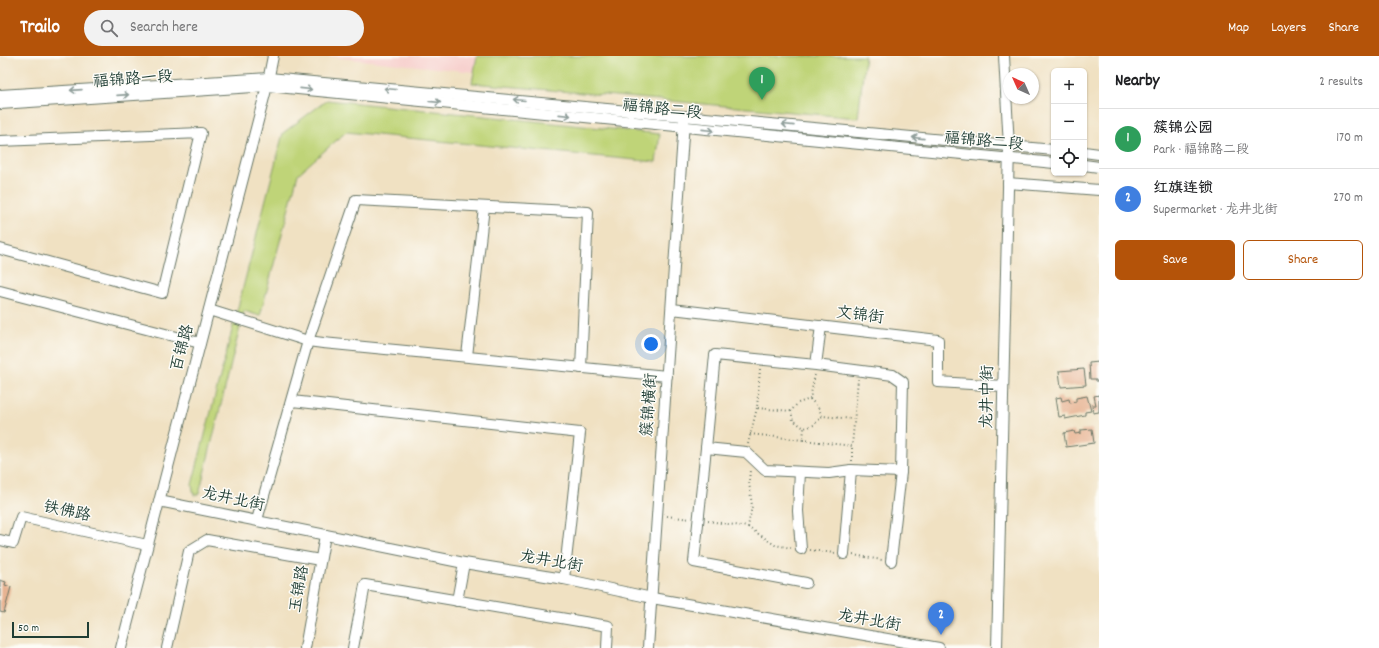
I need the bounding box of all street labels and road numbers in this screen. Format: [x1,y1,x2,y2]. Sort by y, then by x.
street label: 福锦路一段 [92,66,174,94]
street label: 福锦路二段 [621,94,703,126]
street label: 福锦路二段 [943,127,1025,157]
street label: 文锦街 [835,302,885,330]
street label: 百锦路 [166,322,200,374]
street label: 龙井中街 [976,365,1000,429]
street label: 簇锦横街 [636,372,664,438]
street label: 龙井北街 [199,482,267,518]
street label: 铁佛路 [41,496,93,528]
street label: 龙井北街 [517,545,585,579]
street label: 玉锦路 [285,563,315,615]
street label: 龙井北街 [835,604,903,638]

